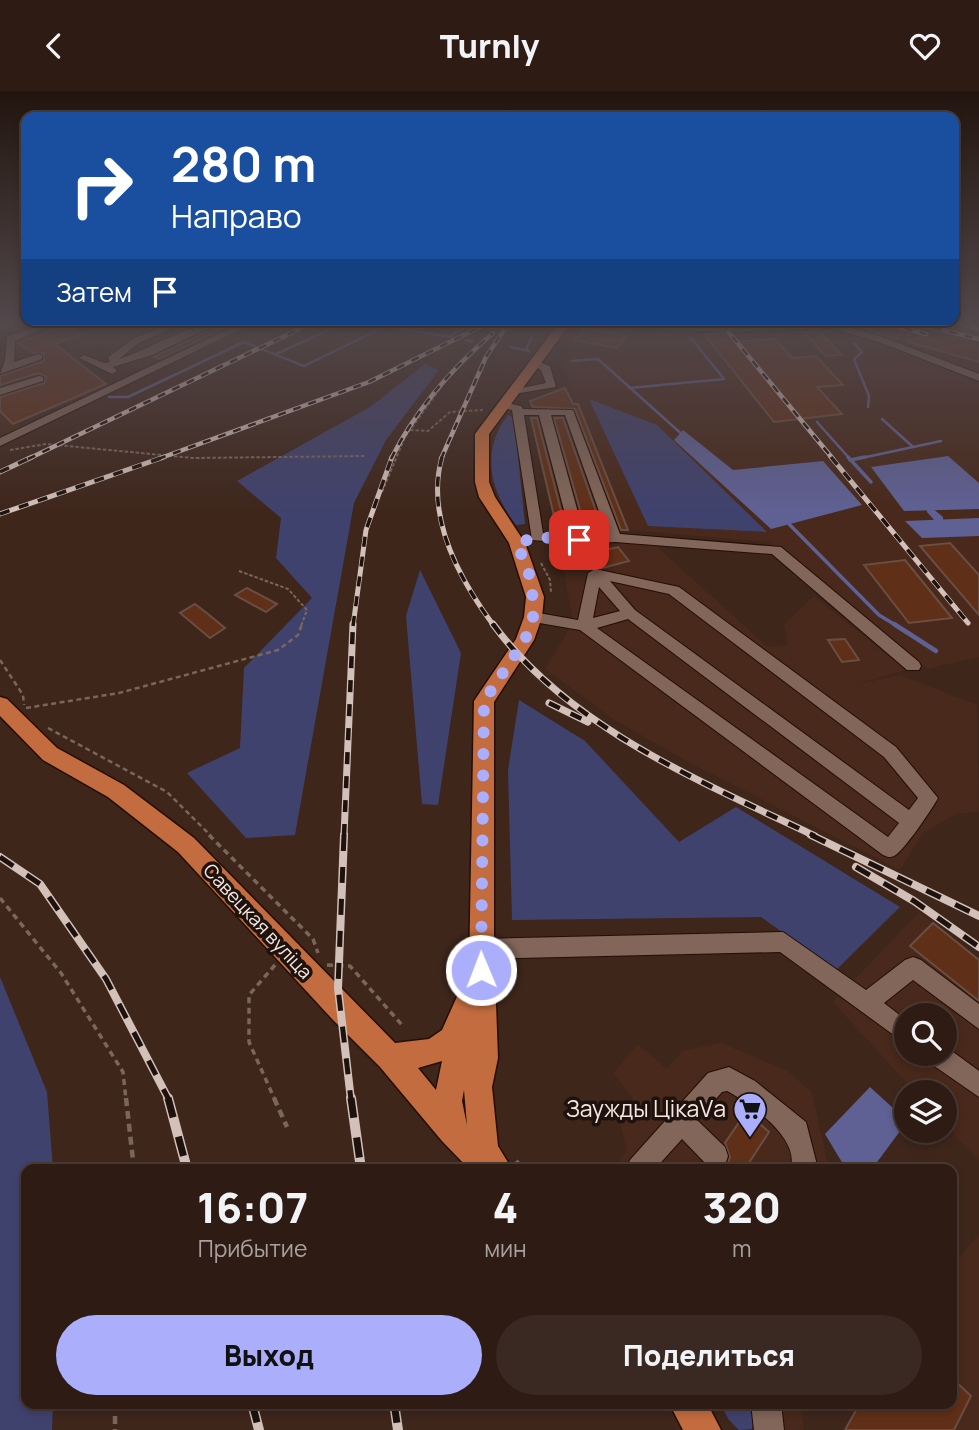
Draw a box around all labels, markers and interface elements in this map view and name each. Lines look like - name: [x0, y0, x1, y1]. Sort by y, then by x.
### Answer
- text: Turnly: [440, 24, 539, 68]
- icon: back: [35, 27, 73, 65]
- icon: heart: [906, 27, 944, 65]
- text: 280 m: [171, 130, 316, 197]
- icon: right: [56, 140, 147, 231]
- text: Направо: [171, 194, 302, 238]
- icon: arrive: [146, 273, 184, 311]
- text: Затем: [56, 274, 132, 310]
- pin: [549, 510, 609, 570]
- icon: arrive: [560, 521, 598, 559]
- street label: Савецкая вуліца: [198, 858, 318, 984]
- position arrow: [444, 933, 518, 1007]
- map controls: [894, 1003, 957, 1143]
- button: search: [894, 1003, 957, 1066]
- button: layers: [894, 1080, 957, 1143]
- supermarket icon: Заужды ЦікаVа: [731, 1090, 769, 1139]
- place label: Заужды ЦікаVа: [566, 1092, 726, 1124]
- text: 16:07: [197, 1178, 308, 1236]
- text: 4: [493, 1178, 518, 1236]
- text: 320: [703, 1178, 781, 1236]
- text: Прибытие: [198, 1232, 307, 1264]
- text: мин: [484, 1232, 527, 1264]
- text: m: [732, 1232, 752, 1264]
- button: Выход: [56, 1315, 482, 1395]
- button: Поделиться: [496, 1315, 922, 1395]

